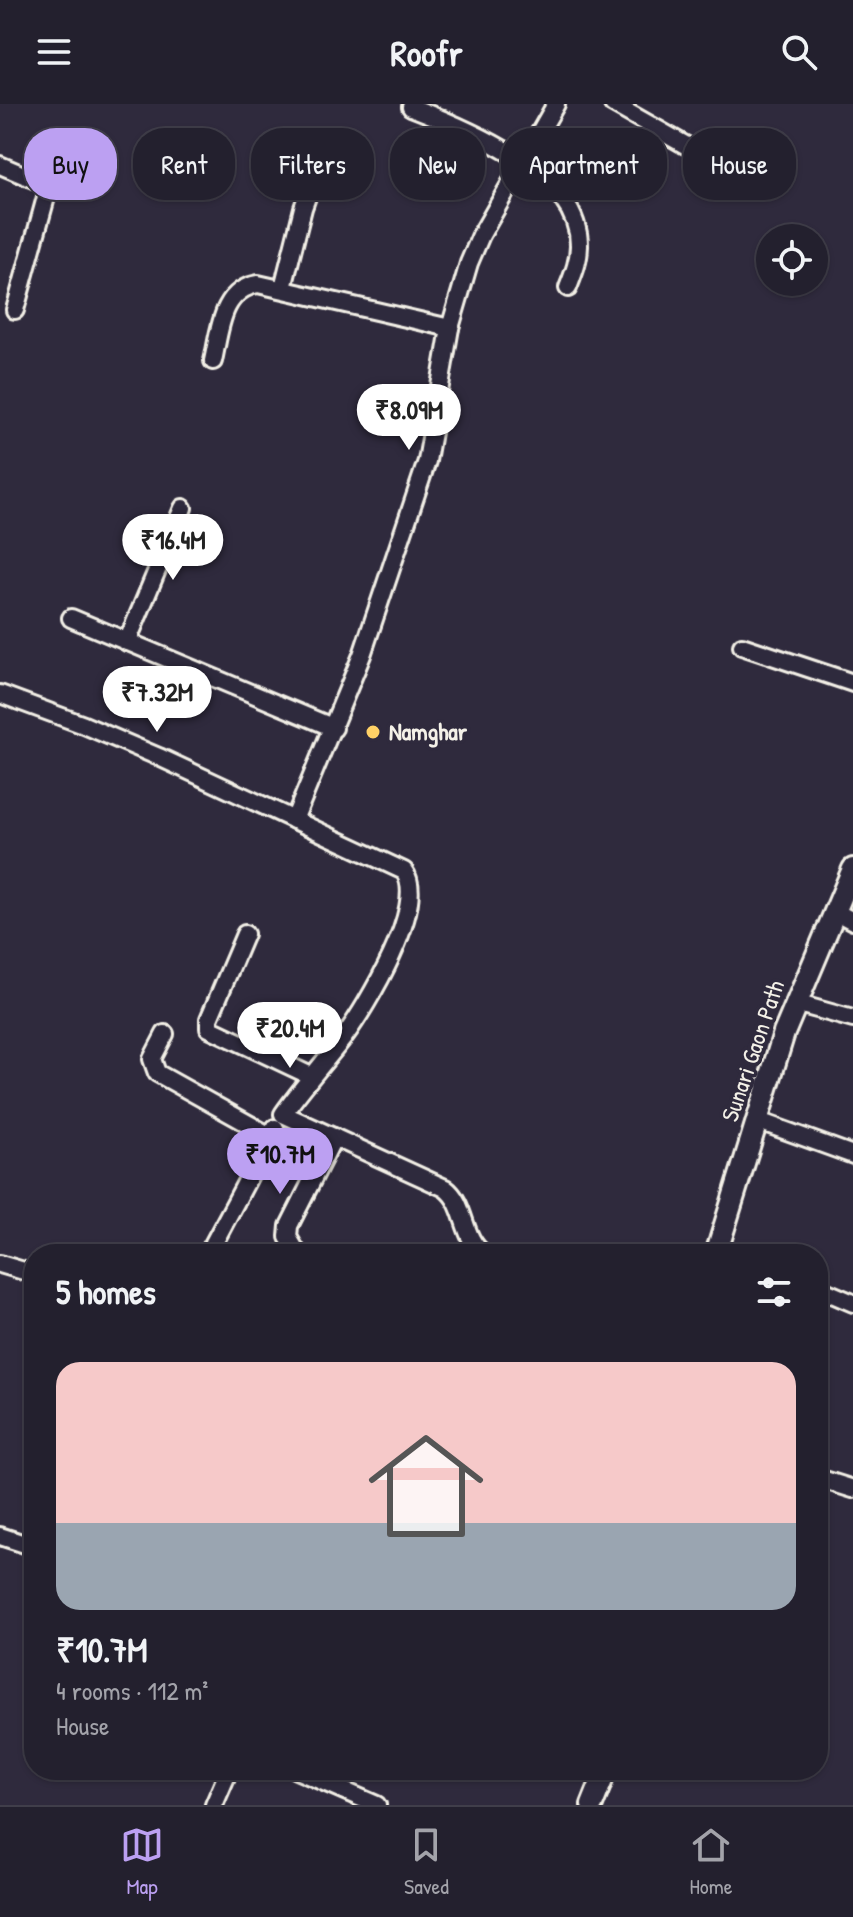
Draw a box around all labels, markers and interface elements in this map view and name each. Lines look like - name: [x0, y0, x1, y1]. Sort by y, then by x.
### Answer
- text: Roofr: [390, 28, 463, 77]
- icon: menu: [32, 30, 76, 74]
- icon: search: [777, 30, 821, 74]
- chip: Buy: [24, 128, 117, 200]
- chip: Rent: [133, 128, 235, 200]
- chip: Filters: [251, 128, 374, 200]
- chip: New: [390, 128, 485, 200]
- chip: Apartment: [501, 128, 667, 200]
- chip: House: [683, 128, 796, 200]
- map controls: [756, 224, 828, 296]
- button: locate: [756, 224, 828, 296]
- pin: ₹8.09M: [344, 384, 474, 452]
- text: ₹8.09M: [375, 392, 443, 427]
- pin: ₹16.4M: [108, 514, 238, 582]
- text: ₹16.4M: [140, 522, 206, 557]
- pin: ₹7.32M: [92, 666, 222, 734]
- text: ₹7.32M: [121, 674, 193, 709]
- place label: Namghar: [389, 715, 468, 748]
- marker: Namghar: [364, 723, 382, 741]
- street label: Sunari Gaon Path: [713, 976, 791, 1126]
- pin: ₹20.4M: [225, 1002, 355, 1070]
- text: ₹20.4M: [255, 1010, 325, 1045]
- pin: ₹10.7M: [215, 1128, 345, 1196]
- text: ₹10.7M: [245, 1136, 315, 1171]
- text: 5 homes: [56, 1269, 156, 1315]
- icon: filters: [752, 1270, 796, 1314]
- icon: home: [354, 1414, 498, 1558]
- text: ₹10.7M: [56, 1627, 147, 1673]
- text: 4 rooms · 112 m²: [56, 1673, 208, 1708]
- text: House: [56, 1708, 109, 1743]
- tab: Map: [120, 1823, 164, 1901]
- tab: Saved: [404, 1823, 449, 1901]
- tab: Home: [689, 1823, 733, 1901]

